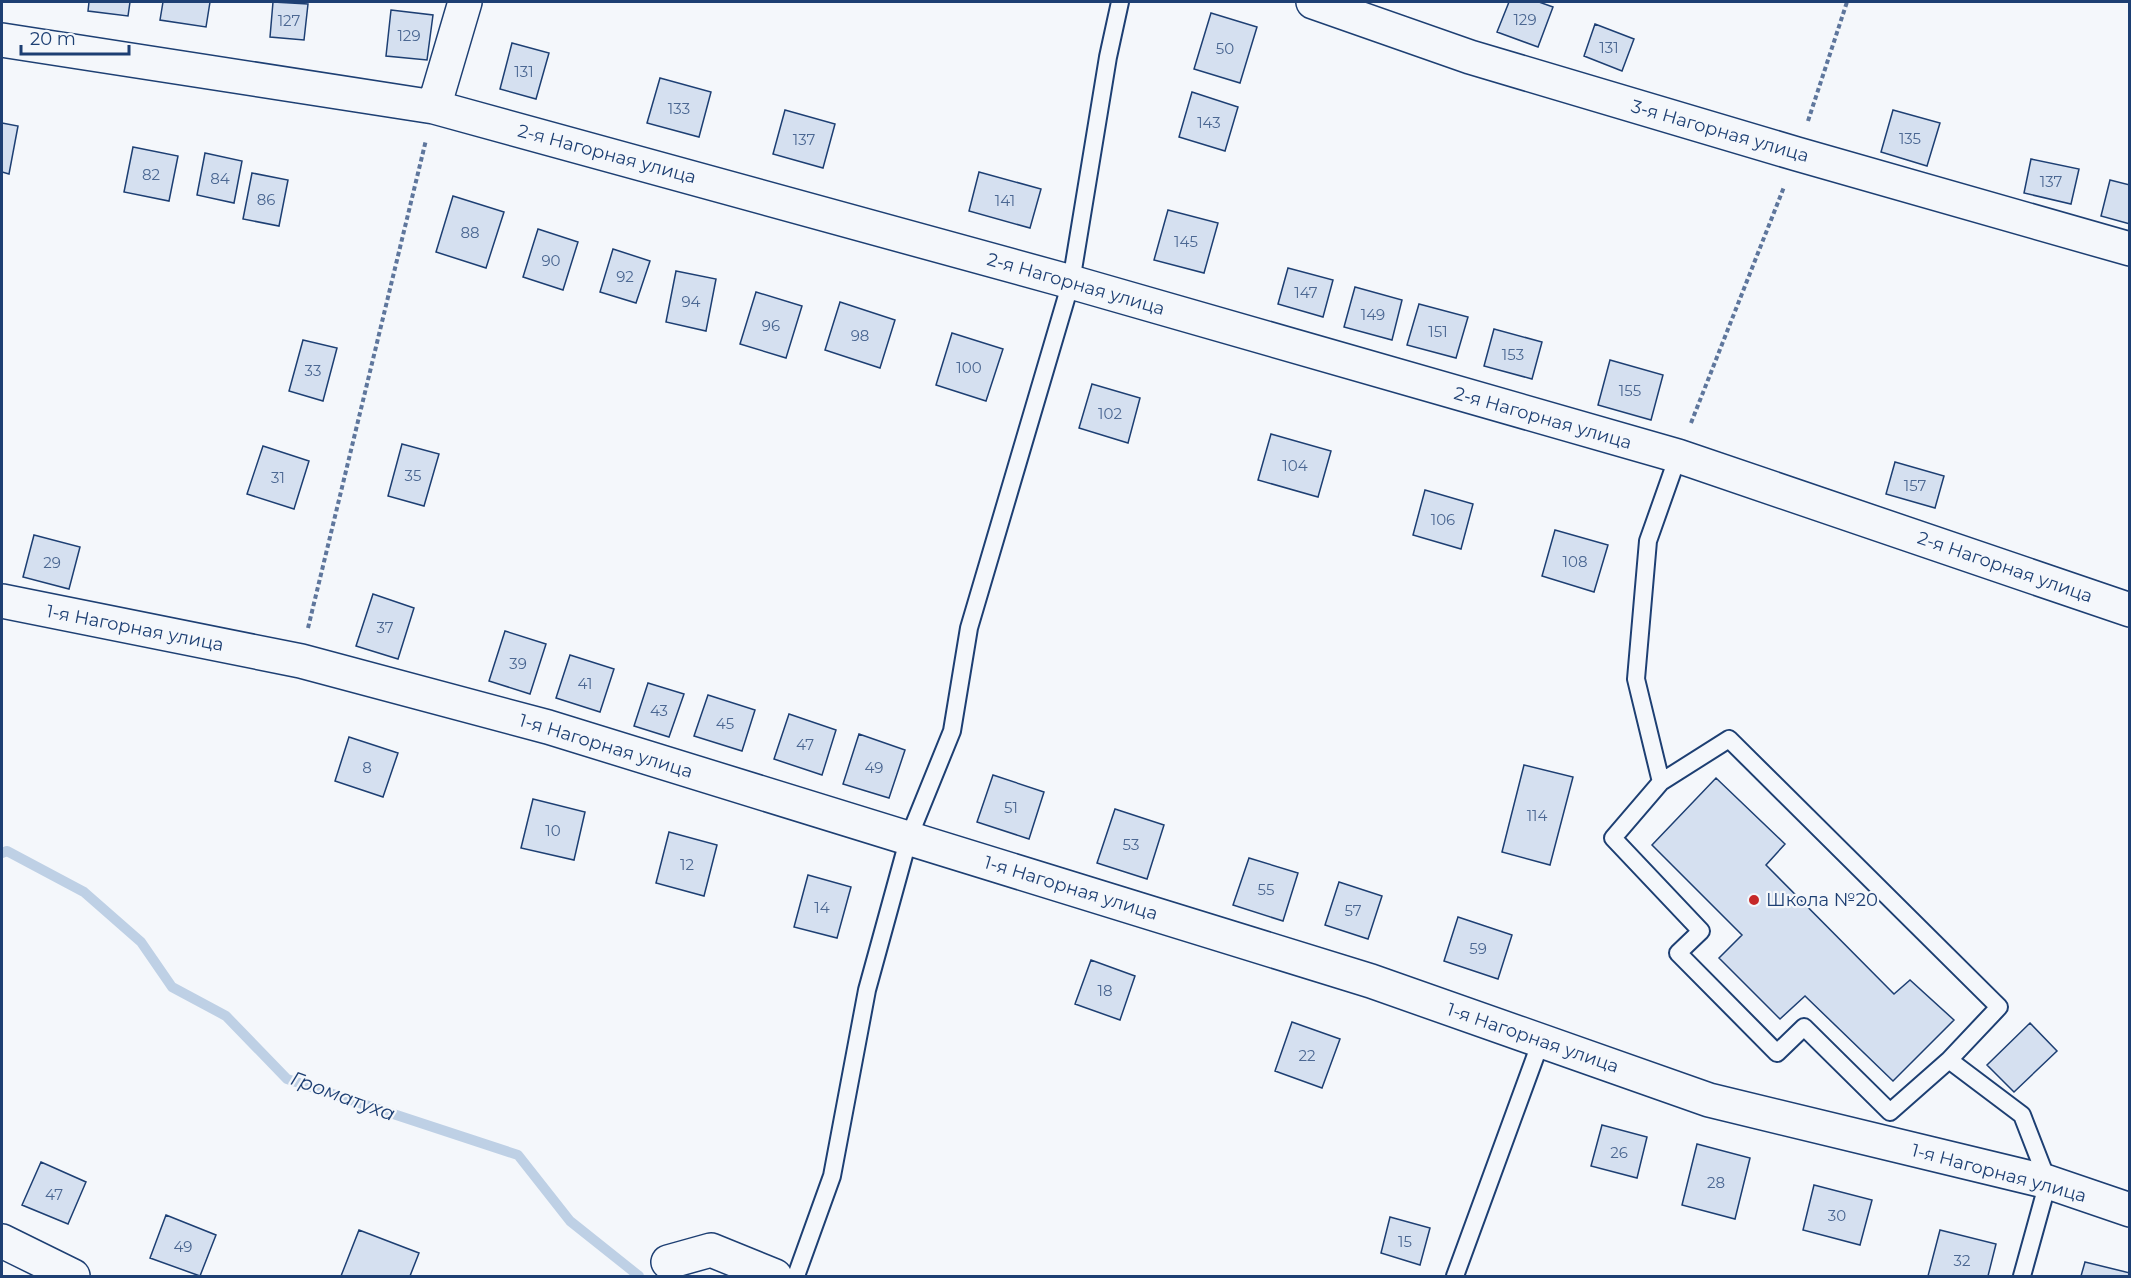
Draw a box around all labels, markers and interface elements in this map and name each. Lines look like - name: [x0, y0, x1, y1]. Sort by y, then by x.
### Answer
- house number: 129: [1513, 10, 1537, 29]
- house number: 127: [278, 11, 301, 30]
- scale bar: [21, 18, 129, 56]
- house number: 129: [397, 26, 421, 45]
- text: 20 m: [30, 28, 76, 50]
- house number: 131: [1599, 38, 1619, 57]
- house number: 50: [1216, 39, 1234, 58]
- house number: 131: [514, 62, 534, 81]
- street label: 3-я Нагорная улица: [1629, 95, 1811, 167]
- house number: 133: [668, 99, 690, 118]
- house number: 143: [1197, 113, 1221, 132]
- street label: 2-я Нагорная улица: [515, 120, 699, 188]
- house number: 135: [1899, 129, 1921, 148]
- house number: 137: [793, 130, 815, 149]
- house number: 82: [142, 165, 160, 184]
- house number: 84: [210, 169, 230, 188]
- house number: 137: [2040, 172, 2062, 191]
- house number: 86: [257, 190, 275, 209]
- house number: 141: [995, 191, 1015, 210]
- house number: 88: [460, 223, 480, 242]
- house number: 145: [1174, 232, 1198, 251]
- street label: 2-я Нагорная улица: [985, 248, 1167, 320]
- house number: 90: [541, 251, 561, 270]
- house number: 92: [616, 267, 634, 286]
- house number: 147: [1294, 283, 1318, 302]
- house number: 94: [681, 292, 701, 311]
- house number: 149: [1361, 305, 1385, 324]
- house number: 96: [762, 316, 780, 335]
- house number: 151: [1428, 322, 1448, 341]
- house number: 98: [851, 326, 869, 345]
- house number: 153: [1502, 345, 1524, 364]
- house number: 100: [956, 358, 982, 377]
- house number: 33: [305, 361, 321, 380]
- house number: 155: [1619, 381, 1641, 400]
- street label: 2-я Нагорная улица: [1452, 382, 1634, 454]
- house number: 102: [1098, 404, 1122, 423]
- house number: 104: [1282, 456, 1308, 475]
- house number: 35: [405, 466, 421, 485]
- house number: 31: [271, 468, 285, 487]
- house number: 157: [1904, 476, 1926, 495]
- house number: 106: [1431, 510, 1455, 529]
- street label: 2-я Нагорная улица: [1915, 527, 2095, 607]
- house number: 108: [1563, 552, 1587, 571]
- house number: 29: [43, 553, 61, 572]
- street label: 1-я Нагорная улица: [44, 600, 226, 656]
- house number: 37: [376, 618, 394, 637]
- house number: 39: [509, 654, 527, 673]
- house number: 41: [578, 674, 592, 693]
- house number: 43: [650, 701, 668, 720]
- street label: 1-я Нагорная улица: [517, 709, 695, 783]
- house number: 45: [716, 714, 734, 733]
- house number: 47: [796, 735, 814, 754]
- house number: 8: [362, 758, 372, 777]
- house number: 49: [865, 758, 883, 777]
- house number: 51: [1004, 798, 1018, 817]
- house number: 114: [1527, 806, 1547, 825]
- house number: 10: [545, 821, 561, 840]
- house number: 53: [1123, 835, 1139, 854]
- street label: 1-я Нагорная улица: [982, 851, 1160, 925]
- house number: 12: [680, 855, 694, 874]
- house number: 55: [1258, 880, 1274, 899]
- place label: Школа №20: [1766, 889, 1878, 911]
- marker: Школа №20: [1747, 893, 1761, 907]
- house number: 14: [814, 898, 830, 917]
- house number: 57: [1344, 901, 1362, 920]
- house number: 59: [1469, 939, 1487, 958]
- house number: 18: [1098, 981, 1113, 1000]
- street label: 1-я Нагорная улица: [1444, 998, 1622, 1078]
- house number: 22: [1298, 1046, 1316, 1065]
- water label: Громатуха: [287, 1066, 399, 1126]
- street label: 1-я Нагорная улица: [1909, 1139, 2089, 1207]
- house number: 26: [1610, 1143, 1628, 1162]
- house number: 28: [1707, 1173, 1725, 1192]
- house number: 47: [45, 1185, 63, 1204]
- house number: 30: [1828, 1206, 1846, 1225]
- house number: 15: [1398, 1232, 1412, 1251]
- house number: 49: [174, 1237, 192, 1256]
- house number: 32: [1954, 1251, 1970, 1270]

